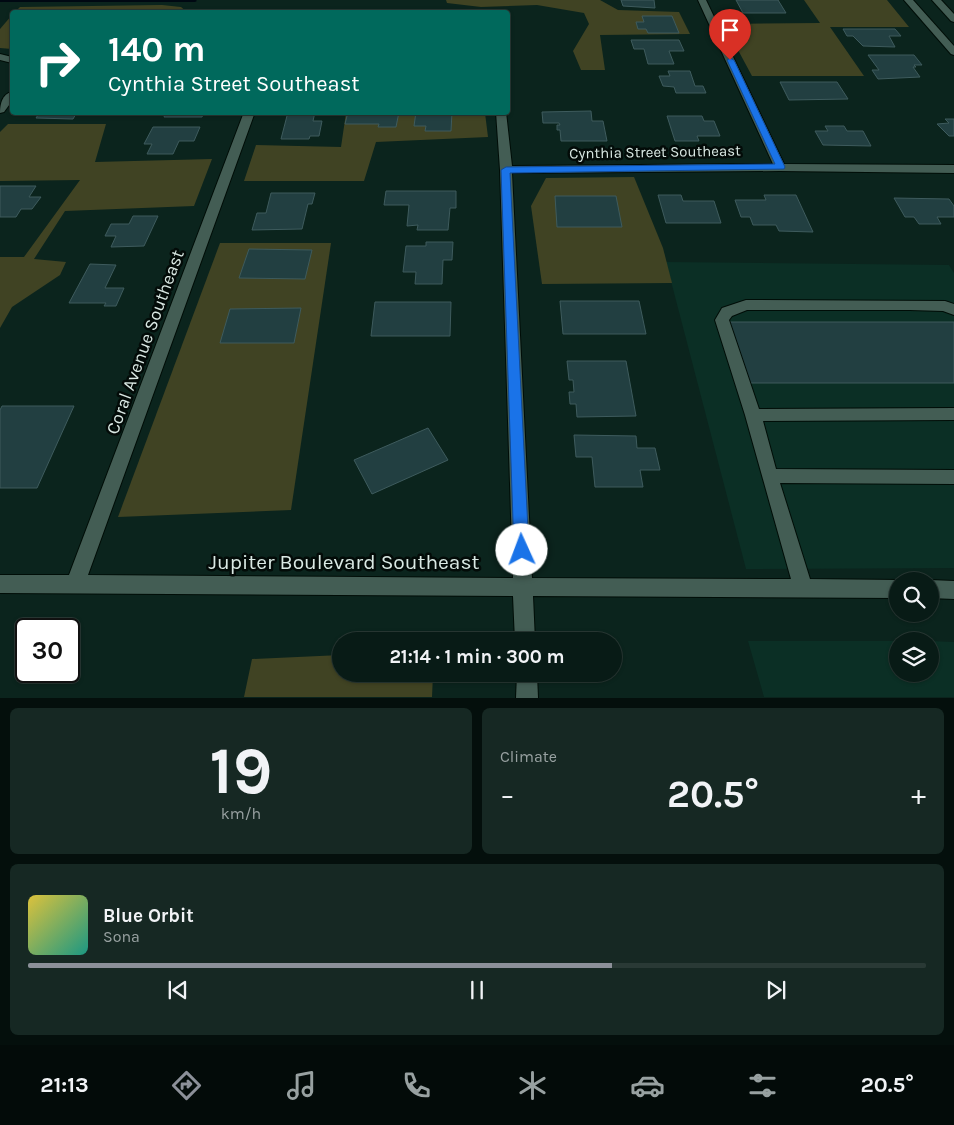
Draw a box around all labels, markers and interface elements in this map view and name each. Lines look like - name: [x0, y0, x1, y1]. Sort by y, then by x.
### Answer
- pin: [709, 9, 751, 60]
- icon: arrive: [716, 16, 744, 44]
- text: 140 m: [108, 29, 206, 70]
- icon: right: [25, 30, 90, 95]
- text: Cynthia Street Southeast: [108, 71, 360, 97]
- street label: Cynthia Street Southeast: [569, 141, 741, 162]
- street label: Coral Avenue Southeast: [101, 247, 189, 437]
- position arrow: [495, 523, 547, 575]
- street label: Jupiter Boulevard Southeast: [209, 550, 479, 574]
- map controls: [889, 572, 939, 682]
- button: search: [889, 572, 939, 622]
- speed limit sign: 30: [15, 618, 80, 683]
- button: layers: [889, 632, 939, 682]
- text: 21:14 · 1 min · 300 m: [389, 646, 565, 668]
- text: 19: [210, 733, 272, 809]
- text: Climate: [500, 747, 557, 766]
- text: 20.5°: [667, 772, 759, 817]
- text: −: [500, 778, 515, 811]
- text: +: [911, 778, 926, 811]
- text: km/h: [221, 804, 261, 823]
- text: Blue Orbit: [103, 905, 194, 927]
- text: Sona: [103, 927, 140, 946]
- icon: previous: [164, 976, 192, 1004]
- icon: pause: [463, 976, 491, 1004]
- icon: next: [762, 976, 790, 1004]
- icon: directions: [169, 1068, 204, 1103]
- icon: music: [284, 1068, 319, 1103]
- icon: phone: [399, 1068, 434, 1103]
- icon: climate: [515, 1068, 550, 1103]
- icon: car: [630, 1068, 665, 1103]
- icon: filters: [745, 1068, 780, 1103]
- text: 21:13: [40, 1072, 89, 1098]
- text: 20.5°: [860, 1072, 914, 1098]

